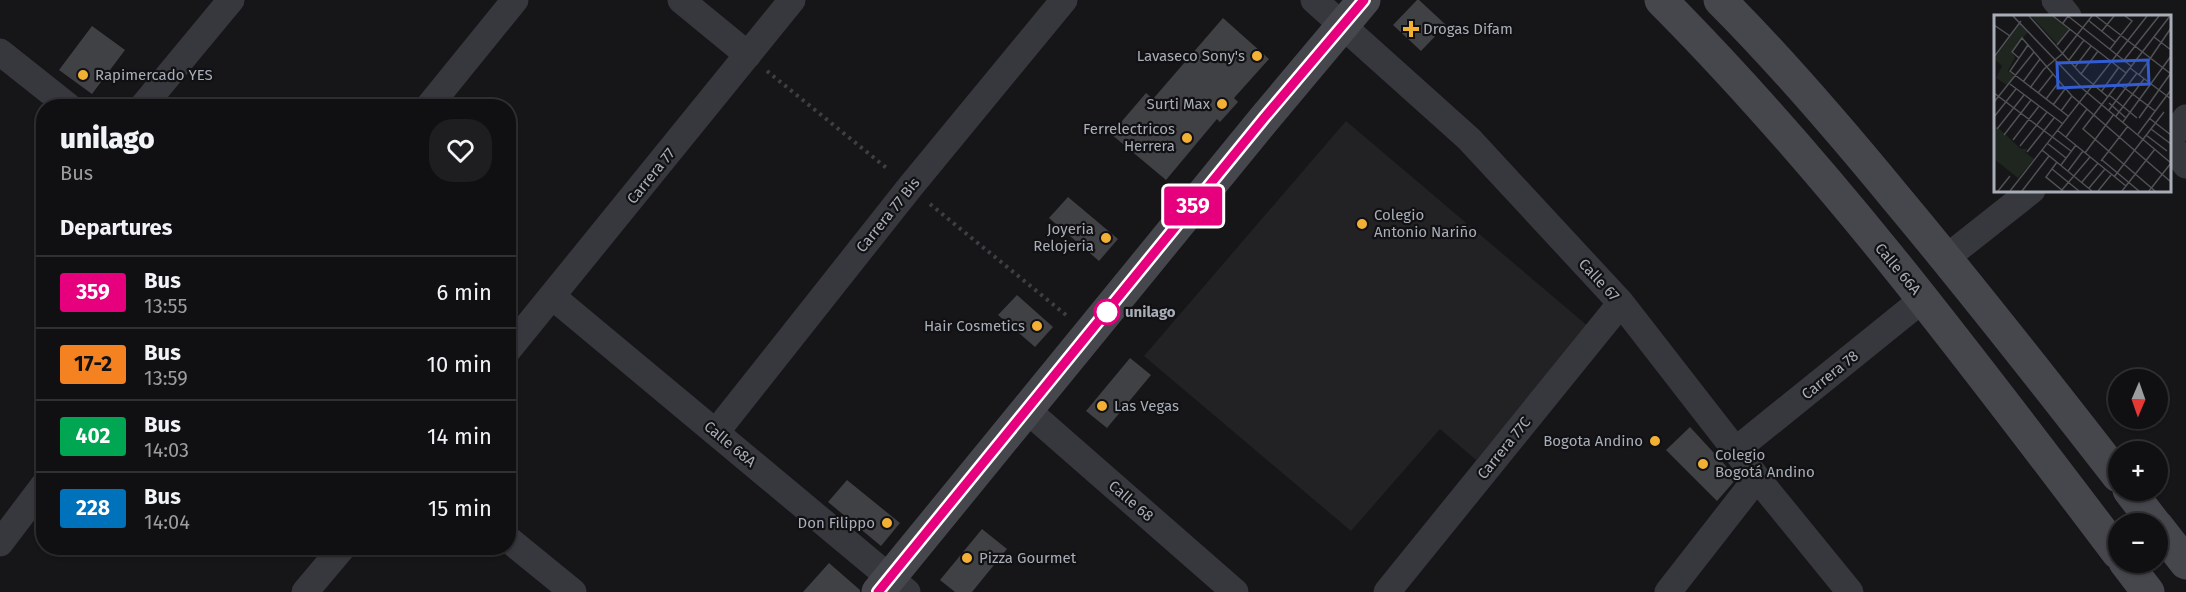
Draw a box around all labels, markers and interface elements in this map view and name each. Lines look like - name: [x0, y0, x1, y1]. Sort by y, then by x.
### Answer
- inset map: [1994, 15, 2171, 192]
- place label: Drogas Difam: [1423, 20, 1513, 38]
- marker: Drogas Difam: [1404, 22, 1418, 36]
- place label: Lavaseco Sony's: [1137, 47, 1245, 65]
- marker: Lavaseco Sony's: [1250, 49, 1264, 63]
- place label: Rapimercado YES: [95, 66, 213, 84]
- marker: Rapimercado YES: [76, 68, 90, 82]
- place label: Surti Max: [1147, 95, 1211, 113]
- marker: Surti Max: [1215, 97, 1229, 111]
- button: heart: [429, 119, 492, 182]
- place label: Ferrelectricos Herrera: [1083, 120, 1175, 155]
- text: unilago: [60, 122, 155, 155]
- marker: Ferrelectricos Herrera: [1180, 131, 1194, 145]
- street label: Carrera 77: [623, 144, 679, 207]
- text: Bus: [60, 161, 93, 185]
- street label: Carrera 77 Bis: [852, 174, 924, 256]
- line badge: 359: [1158, 186, 1228, 226]
- text: 359: [1176, 193, 1210, 219]
- place label: Colegio Antonio Nariño: [1374, 206, 1477, 241]
- text: Departures: [60, 214, 172, 241]
- marker: Colegio Antonio Nariño: [1355, 217, 1369, 231]
- place label: Joyeria Relojeria: [1033, 220, 1094, 255]
- marker: Joyeria Relojeria: [1099, 231, 1113, 245]
- street label: Calle 66A: [1871, 240, 1925, 299]
- street label: Calle 67: [1575, 255, 1623, 305]
- text: Bus: [144, 267, 181, 294]
- text: 359: [76, 279, 110, 305]
- text: 6 min: [436, 279, 492, 306]
- text: 13:55: [144, 294, 187, 318]
- marker: unilago: [1094, 299, 1120, 325]
- place label: unilago: [1125, 303, 1176, 321]
- place label: Hair Cosmetics: [924, 317, 1025, 335]
- marker: Hair Cosmetics: [1030, 319, 1044, 333]
- text: Bus: [144, 339, 181, 366]
- street label: Carrera 78: [1798, 347, 1862, 403]
- text: 17-2: [74, 351, 112, 377]
- text: 10 min: [426, 351, 492, 378]
- text: 13:59: [144, 366, 188, 390]
- north arrow: [2108, 369, 2168, 429]
- map controls: [2108, 369, 2168, 573]
- place label: Las Vegas: [1114, 397, 1179, 415]
- marker: Las Vegas: [1095, 399, 1109, 413]
- text: Bus: [144, 411, 181, 438]
- street label: Carrera 77C: [1474, 413, 1535, 483]
- street label: Calle 68A: [700, 417, 760, 471]
- text: 402: [76, 423, 110, 449]
- text: 14 min: [427, 423, 492, 450]
- place label: Bogota Andino: [1543, 432, 1643, 450]
- marker: Bogota Andino: [1648, 434, 1662, 448]
- text: 14:03: [144, 438, 189, 462]
- button: +: [2108, 441, 2168, 501]
- place label: Colegio Bogotá Andino: [1715, 446, 1815, 481]
- marker: Colegio Bogotá Andino: [1696, 457, 1710, 471]
- street label: Calle 68: [1105, 477, 1157, 525]
- text: Bus: [144, 483, 181, 510]
- text: 228: [76, 495, 110, 521]
- text: 15 min: [428, 495, 492, 522]
- text: 14:04: [144, 510, 190, 534]
- button: −: [2108, 513, 2168, 573]
- place label: Don Filippo: [798, 514, 875, 532]
- marker: Don Filippo: [880, 516, 894, 530]
- place label: Pizza Gourmet: [979, 549, 1077, 567]
- marker: Pizza Gourmet: [960, 551, 974, 565]

